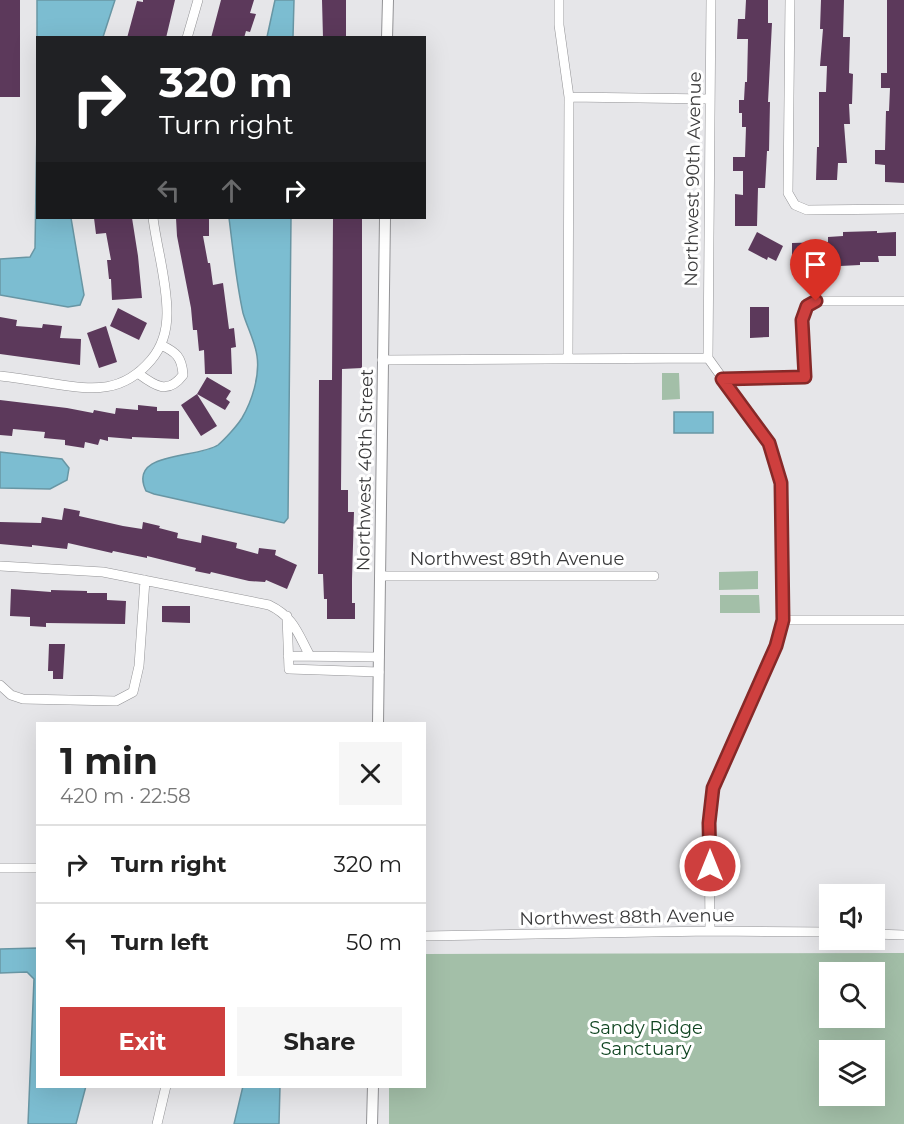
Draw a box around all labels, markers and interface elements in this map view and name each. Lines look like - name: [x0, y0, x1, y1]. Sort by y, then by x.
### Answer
- text: 320 m: [159, 56, 293, 108]
- icon: right: [60, 60, 138, 138]
- street label: Northwest 90th Avenue: [680, 71, 706, 287]
- text: Turn right: [159, 108, 294, 141]
- icon: left: [152, 174, 185, 207]
- icon: ahead: [215, 174, 248, 207]
- icon: right: [278, 174, 311, 207]
- pin: [790, 239, 841, 301]
- icon: arrive: [799, 248, 832, 281]
- street label: Northwest 40th Street: [352, 369, 378, 571]
- street label: Northwest 89th Avenue: [410, 548, 624, 570]
- text: 1 min: [60, 739, 158, 783]
- button: close: [339, 742, 402, 805]
- text: 420 m · 22:58: [60, 784, 191, 808]
- position arrow: [678, 834, 742, 898]
- icon: right: [60, 848, 93, 881]
- text: Turn right: [111, 851, 226, 878]
- text: 320 m: [334, 851, 402, 878]
- map controls: [819, 884, 885, 1106]
- button: sound: [819, 884, 885, 950]
- street label: Northwest 88th Avenue: [519, 904, 735, 930]
- icon: left: [60, 926, 93, 959]
- text: Turn left: [111, 929, 209, 956]
- text: 50 m: [346, 929, 402, 956]
- button: search: [819, 962, 885, 1028]
- button: Exit: [60, 1007, 225, 1076]
- button: Share: [237, 1007, 402, 1076]
- park label: Sandy Ridge Sanctuary: [589, 1017, 703, 1060]
- button: layers: [819, 1040, 885, 1106]

